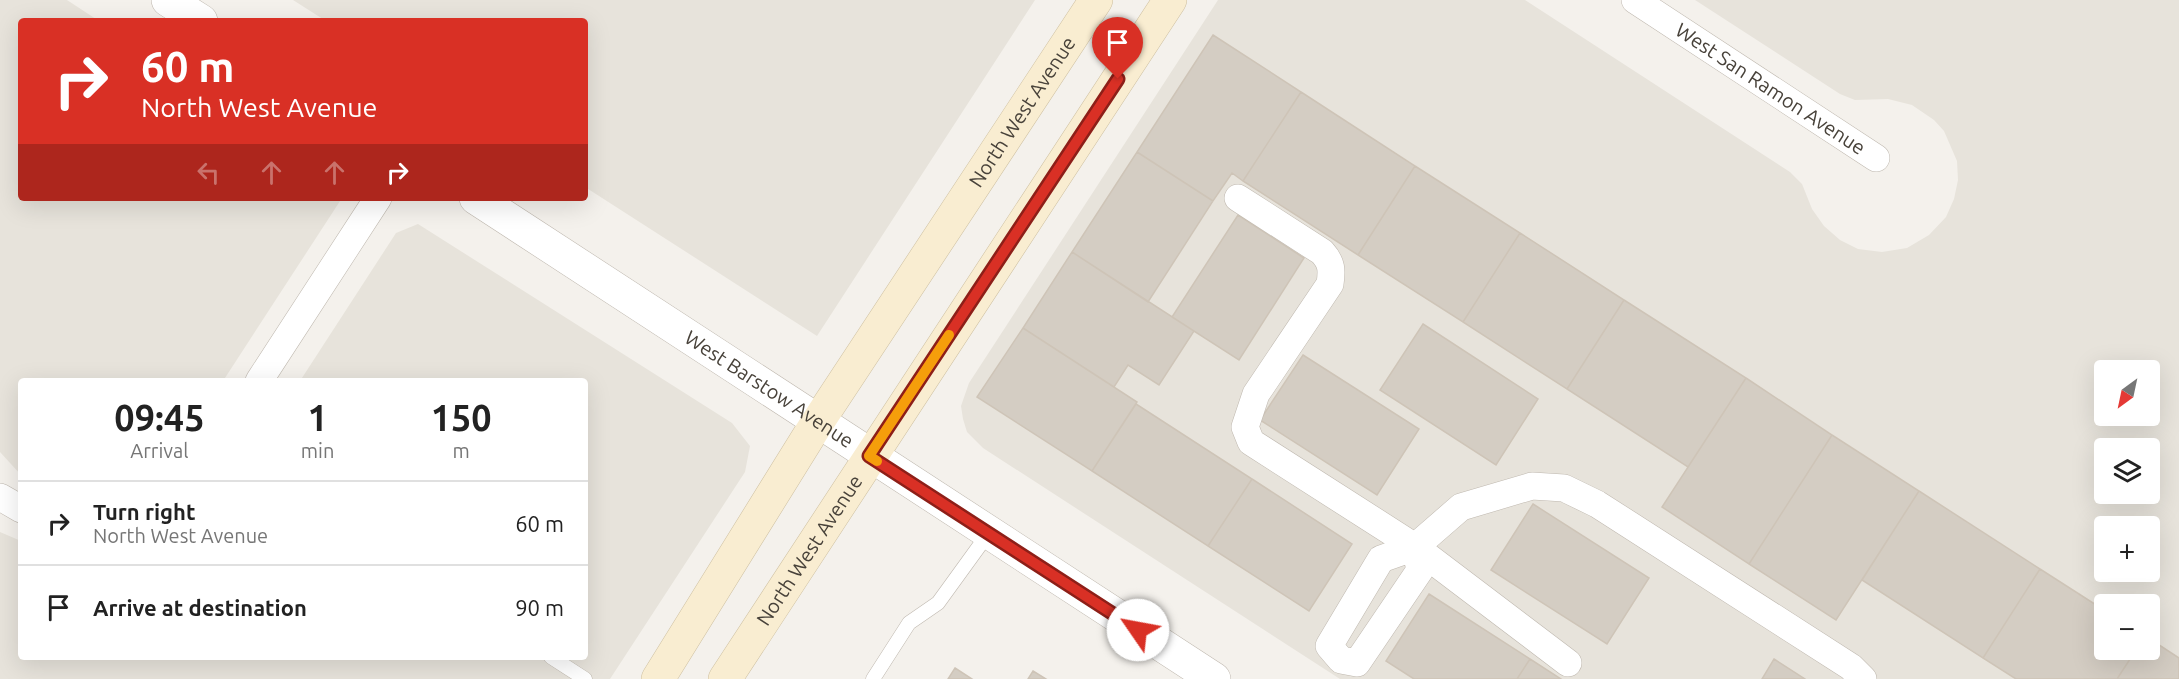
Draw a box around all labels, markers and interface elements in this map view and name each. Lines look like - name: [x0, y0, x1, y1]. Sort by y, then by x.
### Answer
- pin: [1092, 17, 1143, 79]
- street label: West San Ramon Avenue: [1671, 18, 1870, 159]
- icon: arrive: [1101, 26, 1134, 59]
- street label: North West Avenue: [964, 32, 1080, 191]
- icon: right: [42, 42, 120, 120]
- text: 60 m: [141, 43, 235, 90]
- text: North West Avenue: [141, 92, 377, 122]
- icon: left: [192, 156, 225, 189]
- icon: ahead: [255, 156, 288, 189]
- icon: ahead: [318, 156, 351, 189]
- icon: right: [381, 156, 414, 189]
- street label: West Barstow Avenue: [681, 325, 858, 452]
- north arrow: [2094, 360, 2160, 426]
- map controls: [2094, 360, 2160, 660]
- text: 09:45: [114, 397, 204, 438]
- text: 1: [307, 397, 328, 438]
- text: 150: [431, 397, 492, 438]
- button: layers: [2094, 438, 2160, 504]
- text: Arrival: [130, 439, 189, 462]
- text: min: [301, 439, 334, 462]
- text: m: [453, 439, 470, 462]
- street label: North West Avenue: [751, 470, 867, 630]
- text: Turn right: [93, 499, 195, 524]
- icon: right: [42, 507, 75, 540]
- text: 60 m: [515, 511, 564, 536]
- button: +: [2094, 516, 2160, 582]
- text: North West Avenue: [93, 524, 268, 547]
- icon: arrive: [42, 591, 75, 624]
- button: −: [2094, 594, 2160, 660]
- text: Arrive at destination: [93, 595, 307, 620]
- text: 90 m: [515, 595, 564, 620]
- position arrow: [1106, 598, 1170, 662]

